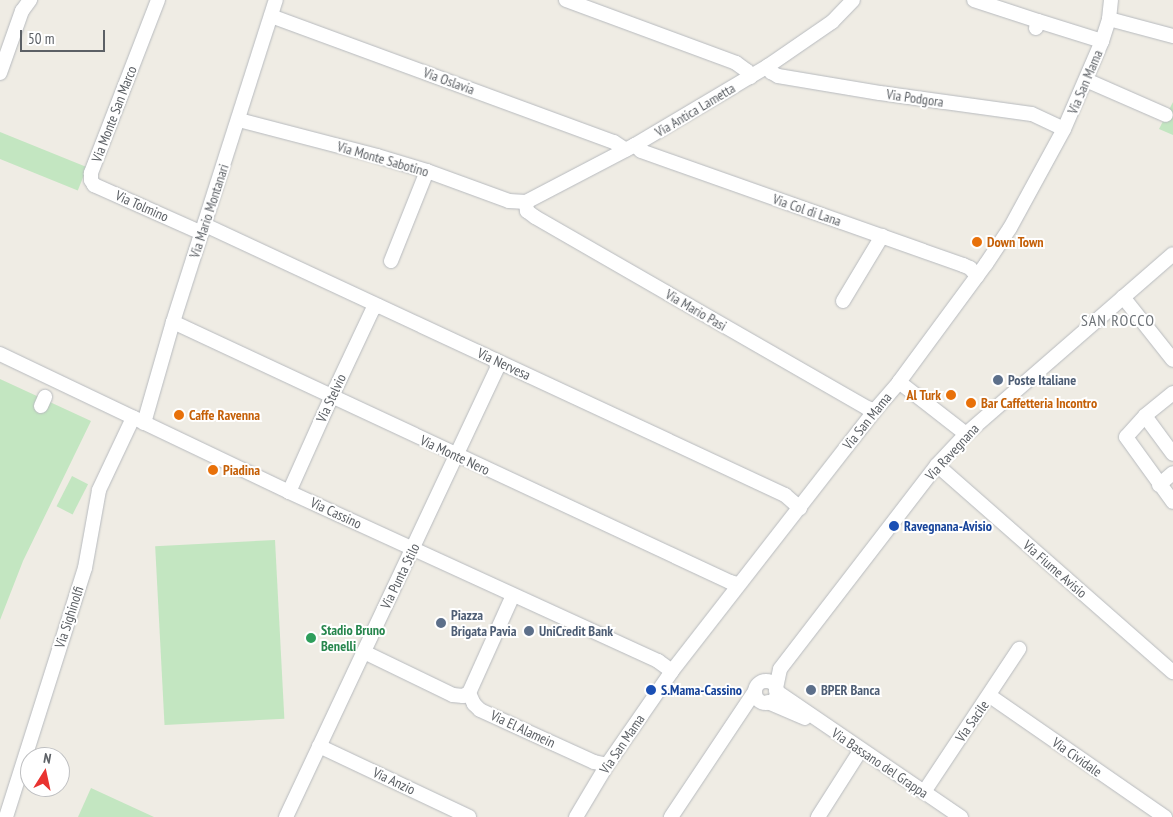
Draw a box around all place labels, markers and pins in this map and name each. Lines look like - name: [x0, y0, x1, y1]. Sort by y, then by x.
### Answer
- place label: Down Town: [987, 234, 1044, 250]
- marker: Down Town: [971, 236, 983, 248]
- place label: Poste Italiane: [1008, 372, 1076, 388]
- marker: Poste Italiane: [992, 374, 1004, 386]
- place label: Al Turk: [906, 387, 941, 403]
- marker: Al Turk: [945, 389, 957, 401]
- place label: Bar Caffetteria Incontro: [981, 395, 1097, 411]
- marker: Bar Caffetteria Incontro: [965, 397, 977, 409]
- place label: Caffe Ravenna: [189, 407, 260, 423]
- marker: Caffe Ravenna: [173, 409, 185, 421]
- place label: Piadina: [223, 462, 260, 478]
- marker: Piadina: [207, 464, 219, 476]
- place label: Ravegnana-Avisio: [904, 518, 992, 534]
- marker: Ravegnana-Avisio: [888, 520, 900, 532]
- place label: Piazza Brigata Pavia: [451, 607, 516, 640]
- marker: Piazza Brigata Pavia: [435, 617, 447, 629]
- place label: Stadio Bruno Benelli: [321, 622, 385, 654]
- place label: UniCredit Bank: [539, 623, 613, 639]
- marker: UniCredit Bank: [523, 625, 535, 637]
- marker: Stadio Bruno Benelli: [305, 632, 317, 644]
- place label: S.Mama-Cassino: [661, 682, 742, 698]
- place label: BPER Banca: [821, 682, 880, 698]
- marker: S.Mama-Cassino: [645, 684, 657, 696]
- marker: BPER Banca: [805, 684, 817, 696]

